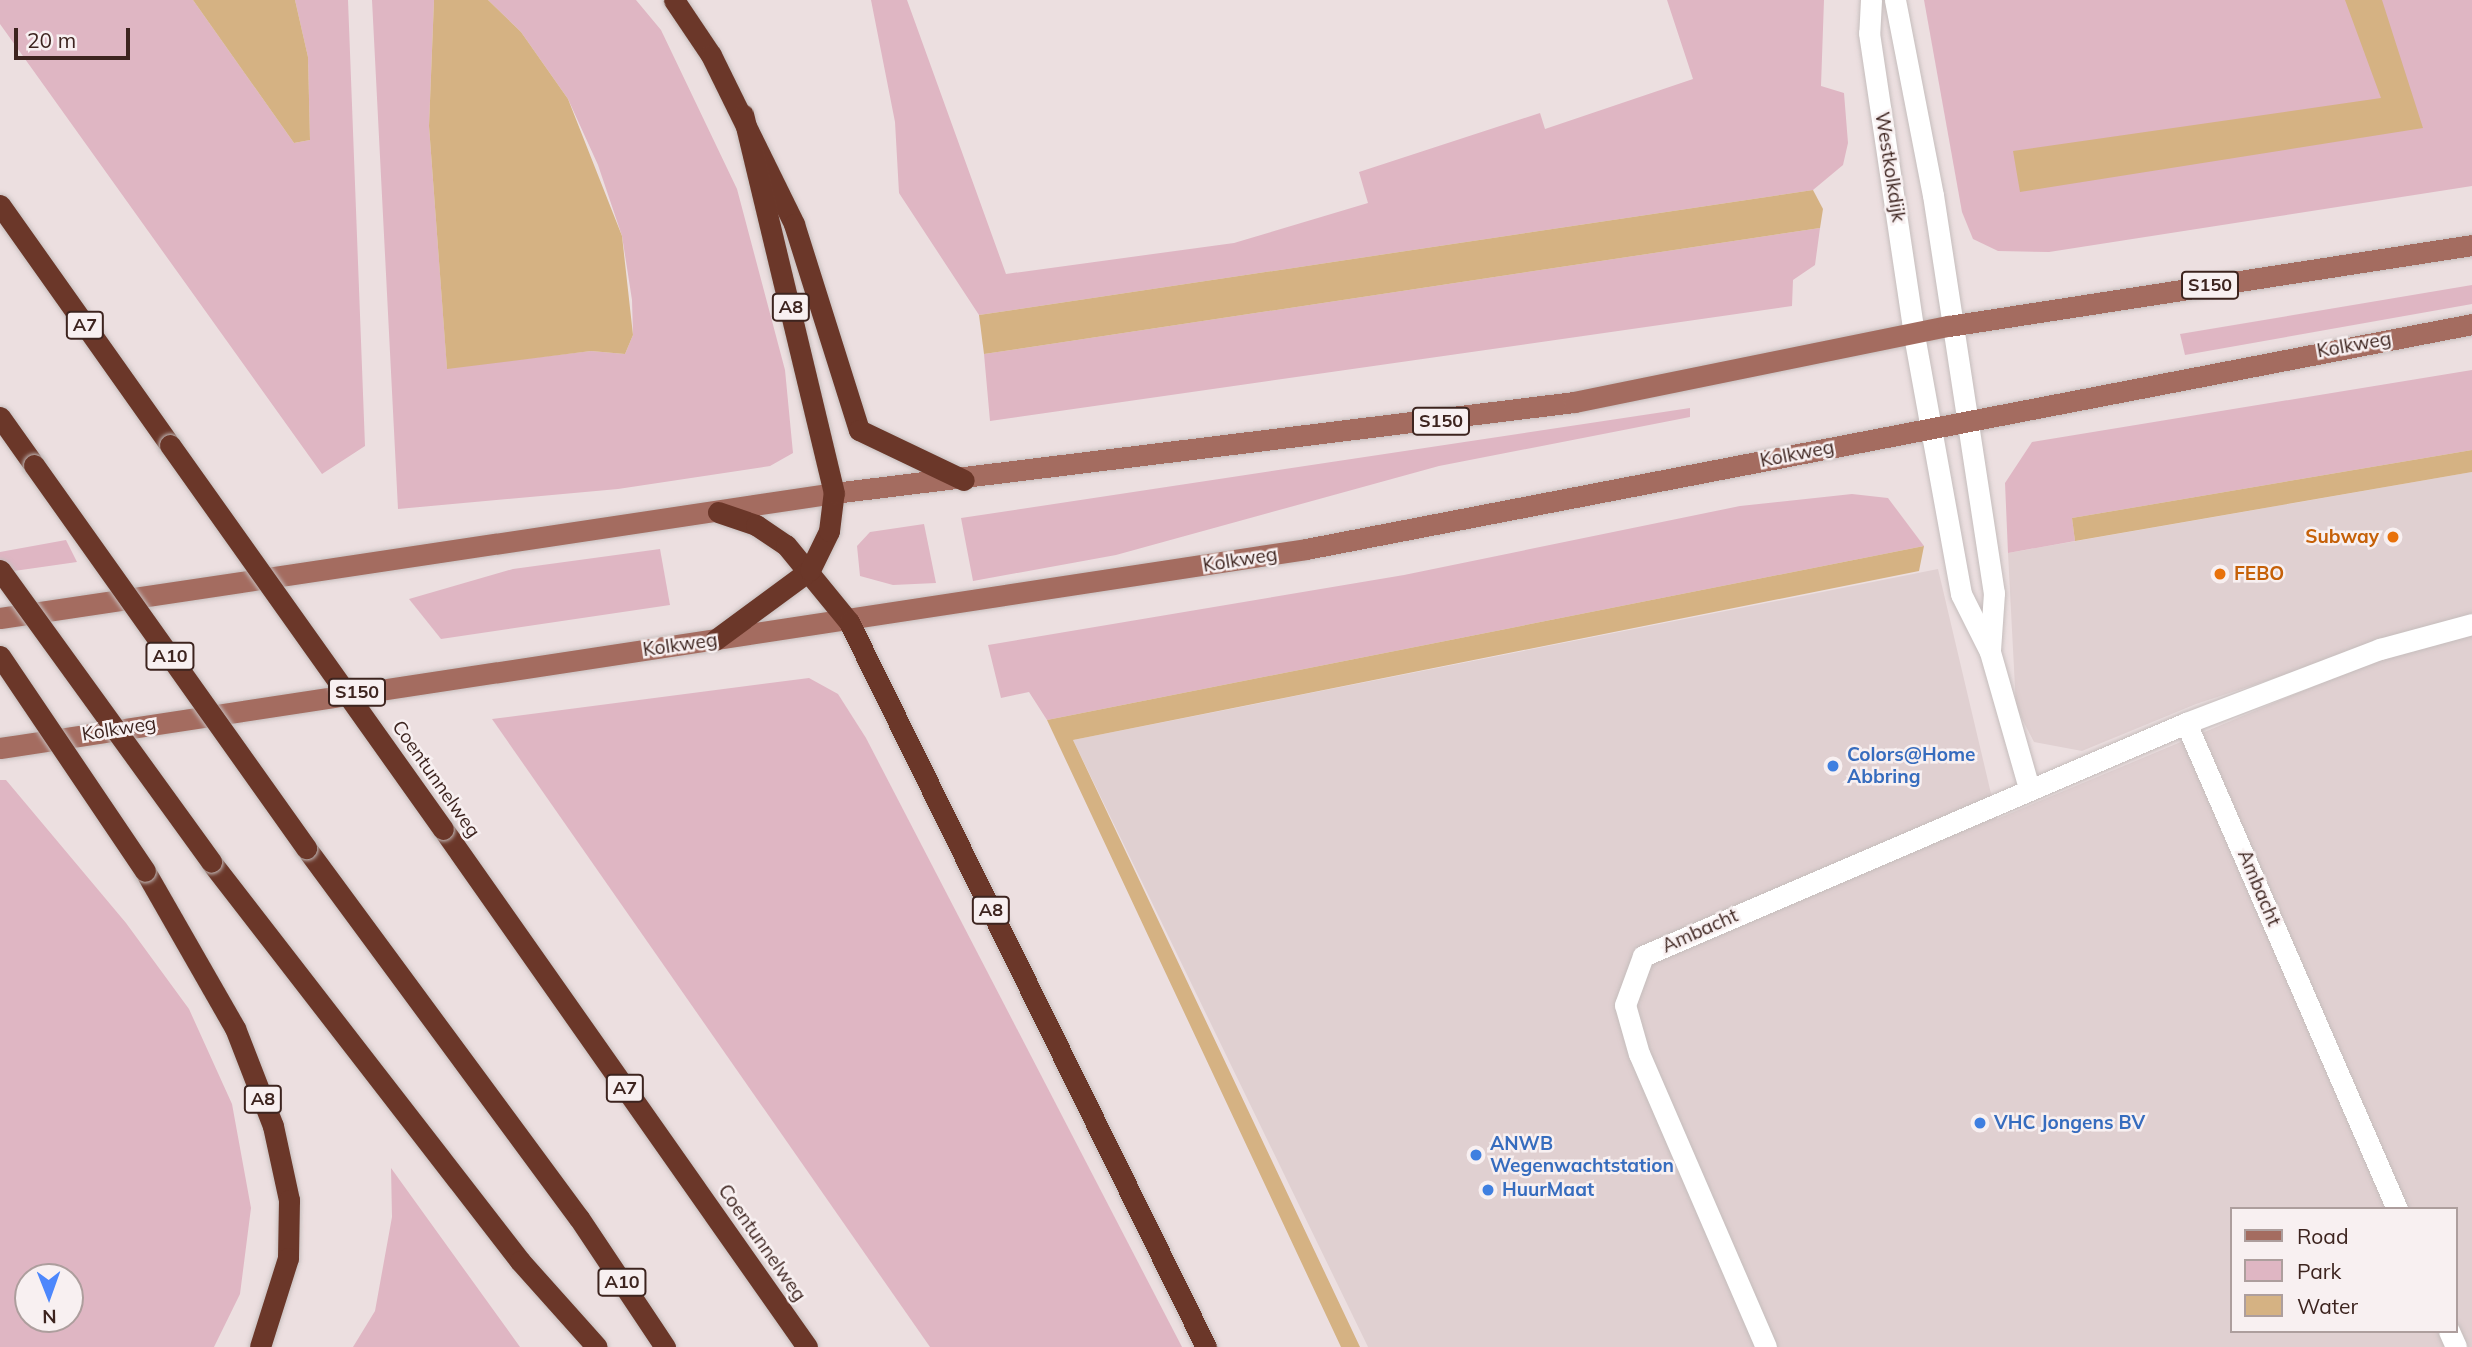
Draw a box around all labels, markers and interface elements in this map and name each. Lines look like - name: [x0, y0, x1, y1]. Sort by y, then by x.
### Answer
- scale bar: [18, 14, 133, 58]
- text: 20 m: [27, 27, 76, 53]
- street label: Westkolkdijk: [1870, 110, 1910, 224]
- road number: S150: [2180, 270, 2240, 300]
- road number: A8: [772, 292, 810, 321]
- road number: A7: [66, 310, 104, 340]
- street label: Kolkweg: [2315, 327, 2393, 363]
- road number: S150: [1411, 407, 1471, 436]
- street label: Kolkweg: [1758, 436, 1836, 472]
- place label: Subway: [2305, 526, 2379, 548]
- marker: Subway: [2385, 529, 2401, 545]
- street label: Kolkweg: [1201, 543, 1279, 577]
- place label: FEBO: [2234, 563, 2284, 585]
- marker: FEBO: [2212, 566, 2228, 582]
- street label: Kolkweg: [641, 629, 719, 661]
- road number: A10: [144, 642, 196, 670]
- road number: S150: [327, 678, 387, 706]
- street label: Kolkweg: [80, 712, 158, 746]
- street label: Coentunnelweg: [387, 716, 485, 842]
- place label: Colors@Home Abbring: [1847, 744, 1975, 788]
- marker: Colors@Home Abbring: [1825, 758, 1841, 774]
- street label: Ambacht: [2233, 846, 2285, 930]
- road number: A8: [972, 896, 1010, 925]
- street label: Ambacht: [1659, 904, 1741, 958]
- road number: A7: [606, 1073, 644, 1102]
- road number: A8: [244, 1084, 282, 1114]
- place label: VHC Jongens BV: [1994, 1112, 2145, 1134]
- marker: VHC Jongens BV: [1972, 1115, 1988, 1131]
- place label: ANWB Wegenwachtstation: [1490, 1133, 1674, 1177]
- marker: ANWB Wegenwachtstation: [1468, 1147, 1484, 1163]
- place label: HuurMaat: [1502, 1179, 1594, 1201]
- street label: Coentunnelweg: [713, 1180, 811, 1306]
- marker: HuurMaat: [1480, 1182, 1496, 1198]
- legend: [2230, 1207, 2458, 1333]
- text: Road: [2297, 1223, 2348, 1249]
- text: Park: [2297, 1258, 2341, 1284]
- north arrow: [14, 1263, 84, 1333]
- road number: A10: [596, 1268, 648, 1296]
- text: Water: [2297, 1293, 2358, 1319]
- text: N: [42, 1305, 57, 1329]

